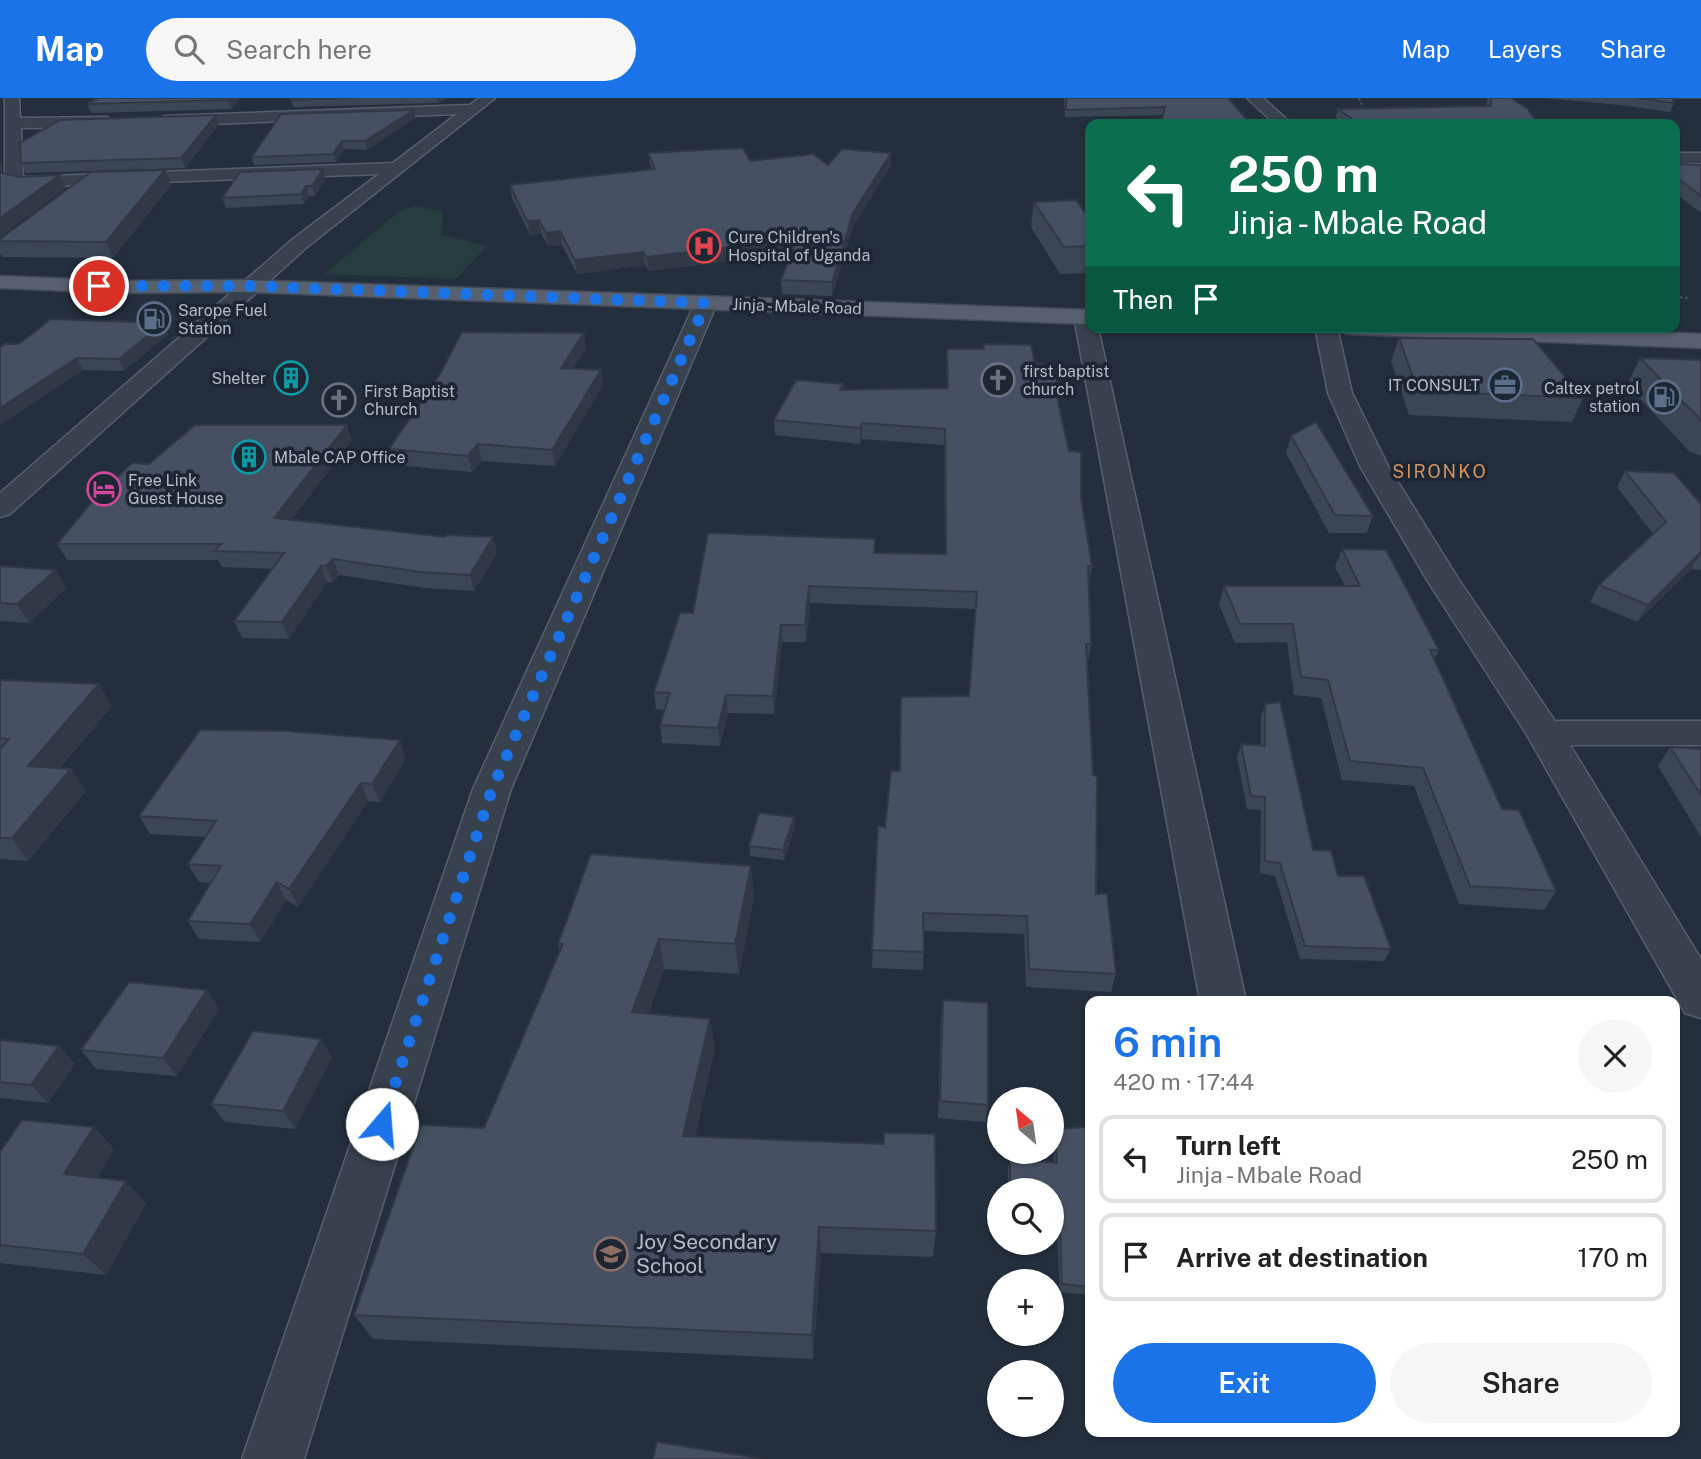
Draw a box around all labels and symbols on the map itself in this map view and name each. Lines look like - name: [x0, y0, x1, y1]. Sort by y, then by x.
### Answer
- hospital icon: Cure Children's Hospital of Uganda: [685, 227, 723, 265]
- place label: Cure Children's Hospital of Uganda: [728, 228, 870, 265]
- pin: [69, 256, 129, 316]
- street label: Jinja - Mbale Road: [732, 295, 862, 318]
- fuel station icon: Sarope Fuel Station: [135, 300, 173, 338]
- place label: Sarope Fuel Station: [178, 301, 268, 338]
- building icon: Shelter: [272, 359, 310, 397]
- church icon: first baptist church: [979, 361, 1017, 399]
- place label: first baptist church: [1023, 362, 1109, 399]
- office icon: IT CONSULT: [1486, 366, 1524, 404]
- place label: Shelter: [211, 369, 266, 388]
- place label: IT CONSULT: [1388, 376, 1480, 395]
- fuel station icon: Caltex petrol station: [1645, 378, 1683, 416]
- place label: Caltex petrol station: [1544, 379, 1640, 416]
- church icon: First Baptist Church: [320, 381, 358, 419]
- place label: First Baptist Church: [364, 382, 455, 419]
- building icon: Mbale CAP Office: [230, 438, 268, 476]
- place label: Mbale CAP Office: [274, 448, 406, 467]
- district label: SIRONKO: [1392, 461, 1488, 482]
- hotel icon: Free Link Guest House: [85, 470, 123, 508]
- place label: Free Link Guest House: [128, 471, 224, 508]
- position arrow: [345, 1087, 419, 1161]
- north arrow: [987, 1087, 1064, 1164]
- place label: Joy Secondary School: [636, 1229, 777, 1278]
- school or university icon: Joy Secondary School: [592, 1235, 630, 1273]

